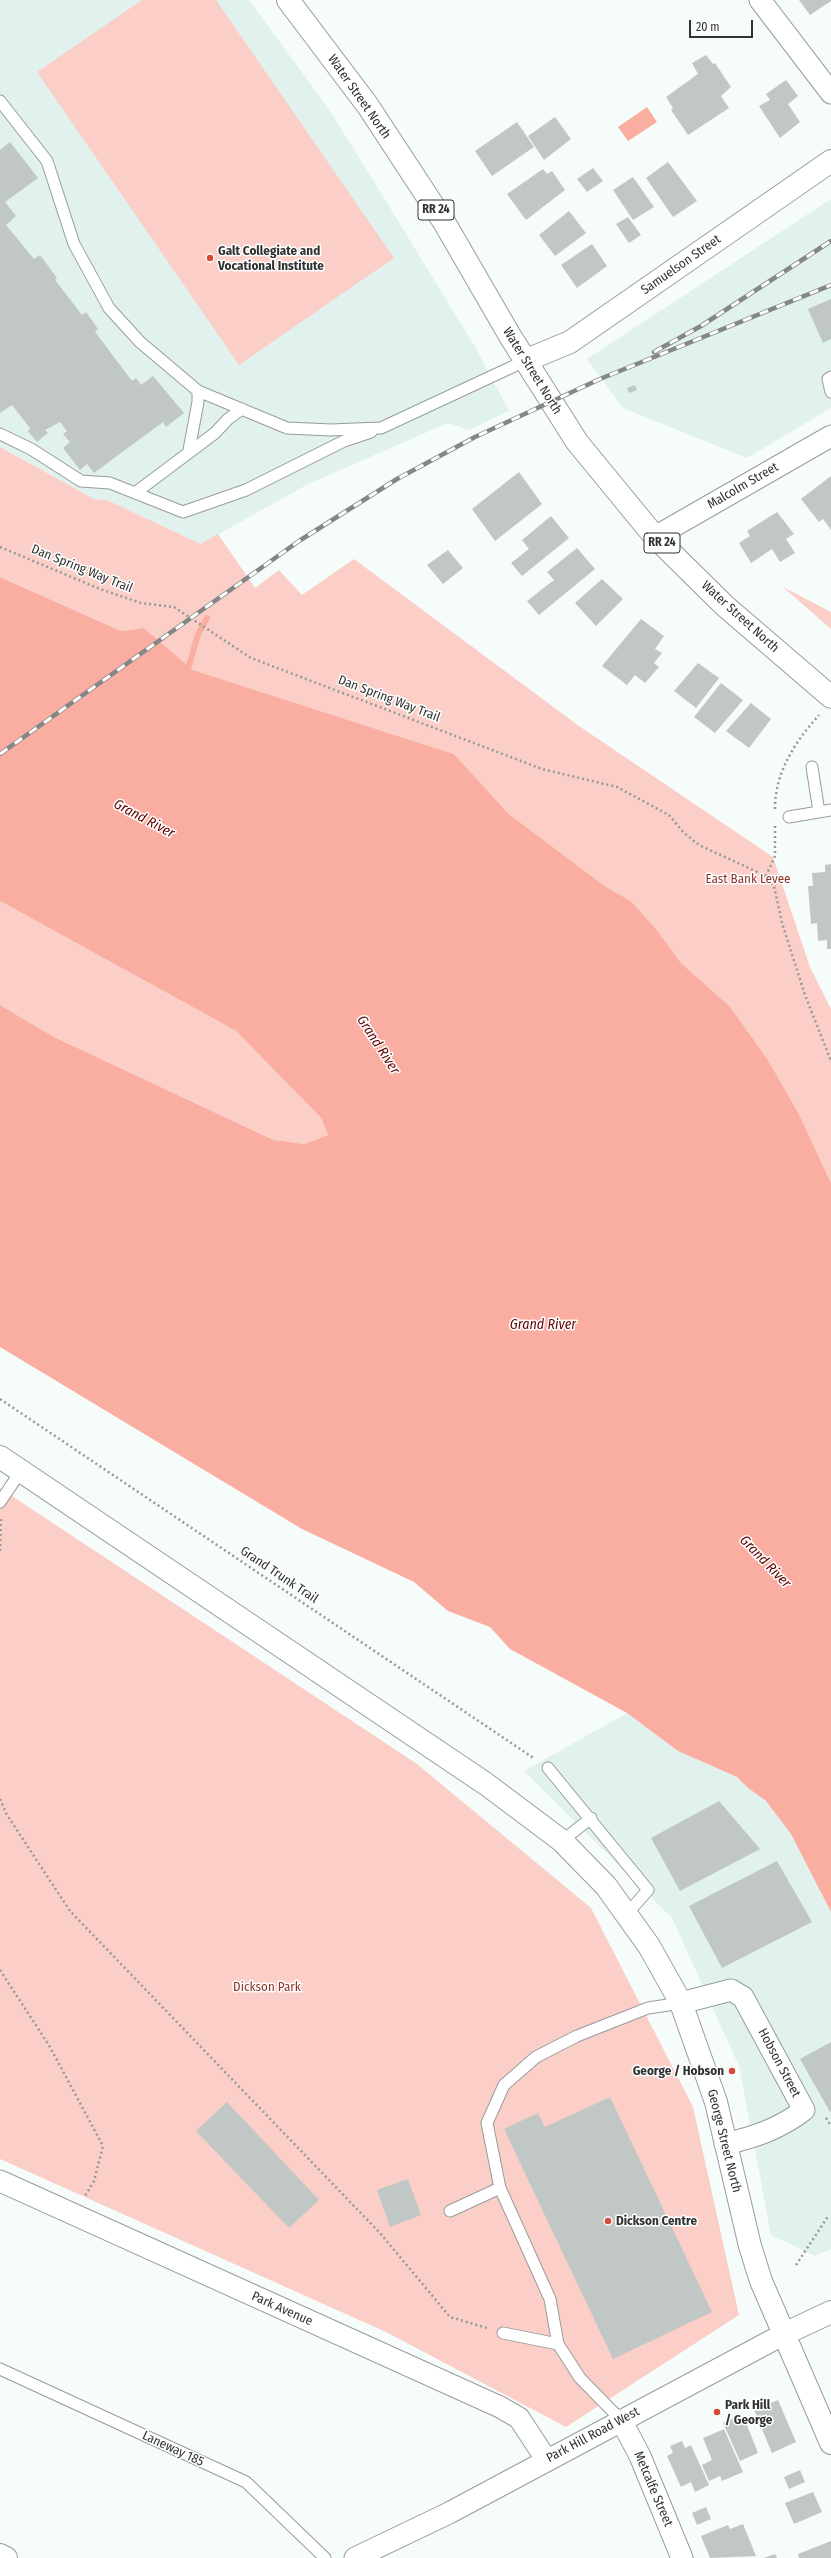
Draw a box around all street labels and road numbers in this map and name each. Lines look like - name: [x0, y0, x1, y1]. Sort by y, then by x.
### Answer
- street label: Water Street North: [324, 52, 394, 142]
- road number: RR 24: [418, 200, 454, 220]
- street label: Samuelson Street: [638, 232, 724, 298]
- street label: Water Street North: [499, 325, 565, 417]
- street label: Malcolm Street: [705, 459, 781, 513]
- road number: RR 24: [644, 533, 680, 553]
- street label: Dan Spring Way Trail: [29, 542, 135, 596]
- street label: Water Street North: [698, 578, 782, 656]
- street label: Dan Spring Way Trail: [336, 672, 442, 726]
- street label: Grand Trunk Trail: [237, 1543, 321, 1607]
- street label: Hobson Street: [754, 2026, 804, 2100]
- street label: George Street North: [704, 2088, 744, 2194]
- street label: Park Avenue: [249, 2289, 315, 2329]
- street label: Park Hill Road West: [544, 2404, 642, 2466]
- street label: Laneway 185: [140, 2428, 206, 2470]
- street label: Metcalfe Street: [630, 2449, 676, 2529]

